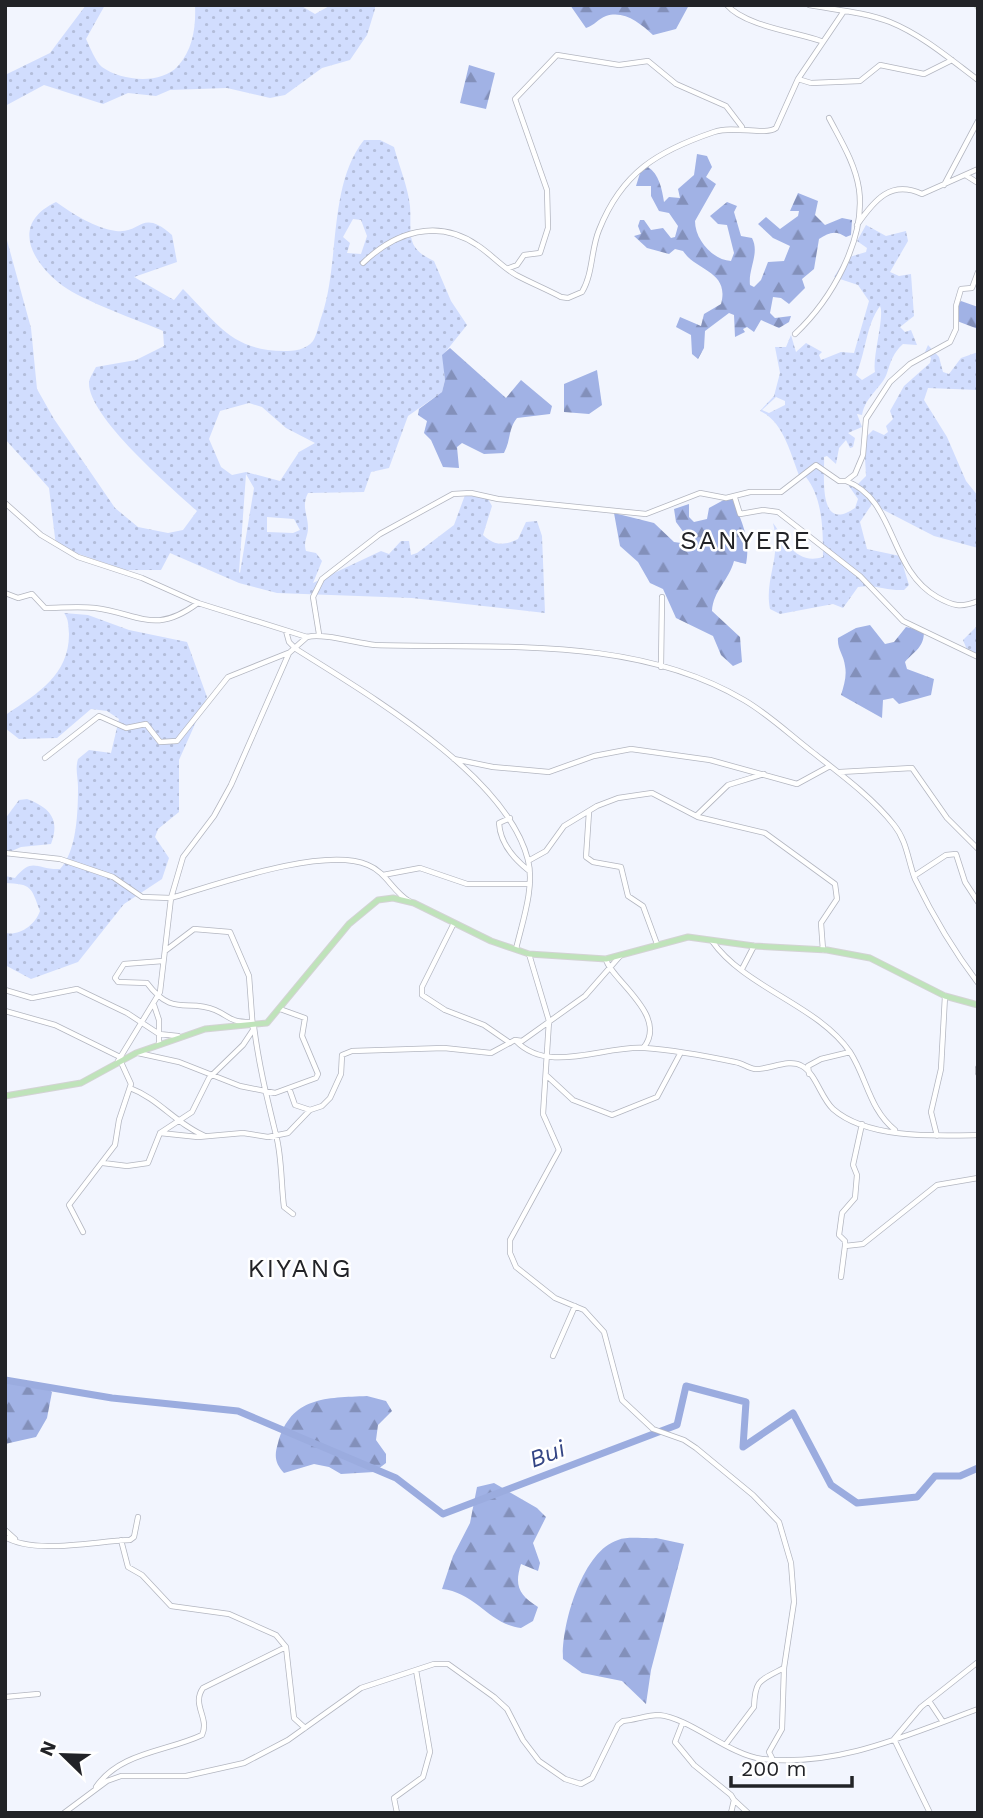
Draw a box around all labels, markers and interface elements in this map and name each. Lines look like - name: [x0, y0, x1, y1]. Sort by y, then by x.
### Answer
- district label: SANYERE: [680, 525, 812, 555]
- district label: KIYANG: [247, 1253, 353, 1283]
- water label: Bui: [525, 1434, 570, 1474]
- north arrow: [28, 1720, 98, 1790]
- text: N: [34, 1738, 61, 1760]
- scale bar: [731, 1744, 852, 1788]
- text: 200 m: [741, 1756, 807, 1781]

